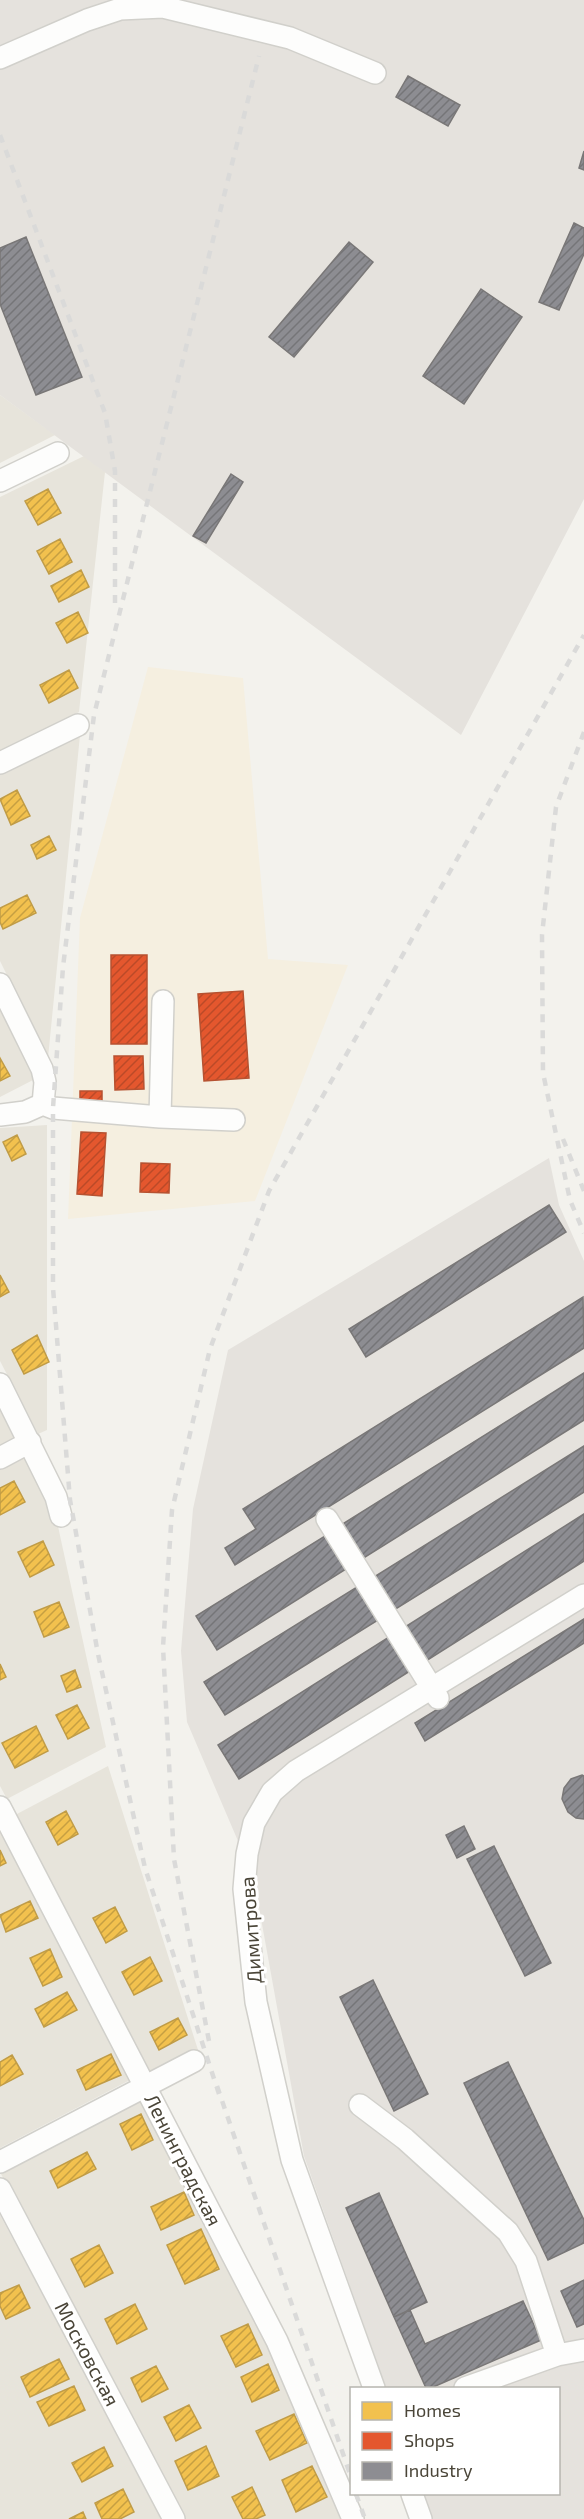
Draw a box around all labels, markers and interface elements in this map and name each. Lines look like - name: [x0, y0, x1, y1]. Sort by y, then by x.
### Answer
- street label: Димитрова: [234, 1876, 266, 1984]
- street label: Ленинградская: [140, 2090, 227, 2230]
- street label: Московская: [50, 2297, 125, 2410]
- legend: [350, 2387, 560, 2495]
- text: Homes: [404, 2399, 461, 2421]
- text: Shops: [404, 2429, 454, 2451]
- text: Industry: [404, 2459, 473, 2481]

